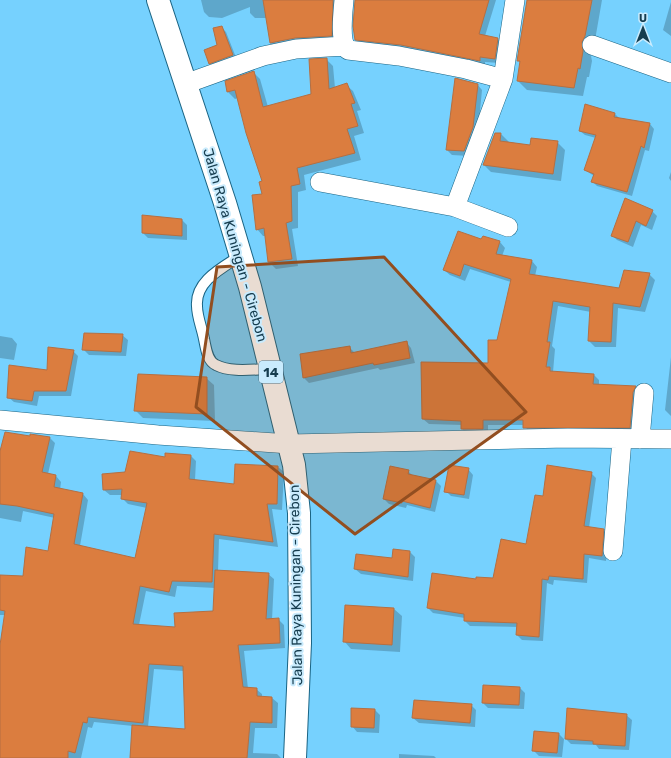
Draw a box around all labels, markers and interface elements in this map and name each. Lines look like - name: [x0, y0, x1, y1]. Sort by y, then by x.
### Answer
- north arrow: [623, 8, 663, 48]
- text: U: [639, 12, 647, 25]
- street label: Jalan Raya Kuningan - Cirebon: [199, 146, 271, 344]
- road number: 14: [259, 361, 283, 383]
- street label: Jalan Raya Kuningan - Cirebon: [286, 485, 306, 685]

